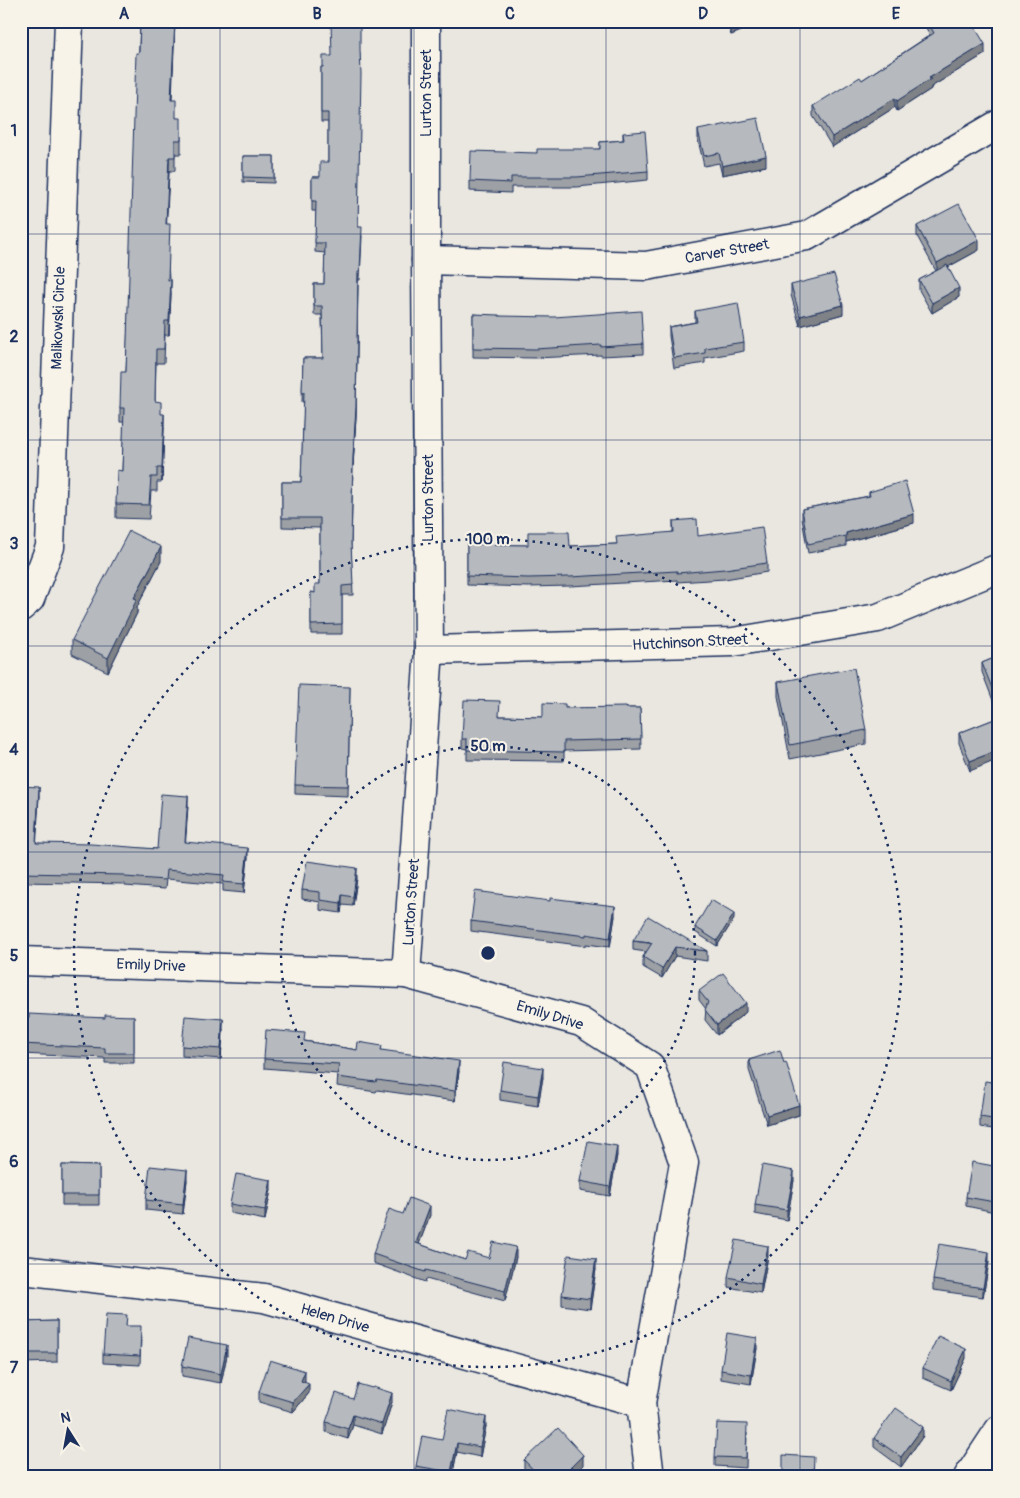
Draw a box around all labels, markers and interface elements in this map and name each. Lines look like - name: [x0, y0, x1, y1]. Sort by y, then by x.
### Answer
- text: A: [119, 4, 130, 24]
- text: B: [312, 4, 322, 24]
- text: C: [505, 4, 515, 24]
- text: D: [698, 4, 708, 24]
- text: E: [892, 4, 901, 24]
- street label: Lurton Street: [417, 48, 436, 137]
- text: 1: [11, 121, 17, 141]
- street label: Carver Street: [684, 235, 772, 268]
- street label: Malikowski Circle: [47, 266, 70, 370]
- text: 2: [10, 327, 19, 347]
- street label: Lurton Street: [419, 453, 438, 542]
- text: 100 m: [467, 530, 509, 549]
- text: 3: [10, 534, 19, 554]
- street label: Hutchinson Street: [632, 630, 749, 655]
- text: 50 m: [471, 737, 505, 756]
- text: 4: [9, 740, 19, 760]
- street label: Lurton Street: [399, 857, 424, 946]
- centre of rings: [479, 944, 497, 962]
- text: 5: [10, 946, 19, 966]
- street label: Emily Drive: [116, 955, 186, 976]
- street label: Emily Drive: [514, 996, 586, 1035]
- text: 6: [9, 1152, 19, 1172]
- street label: Helen Drive: [298, 1300, 372, 1338]
- text: 7: [10, 1358, 19, 1378]
- north arrow: [42, 1406, 92, 1456]
- text: N: [59, 1408, 72, 1427]

